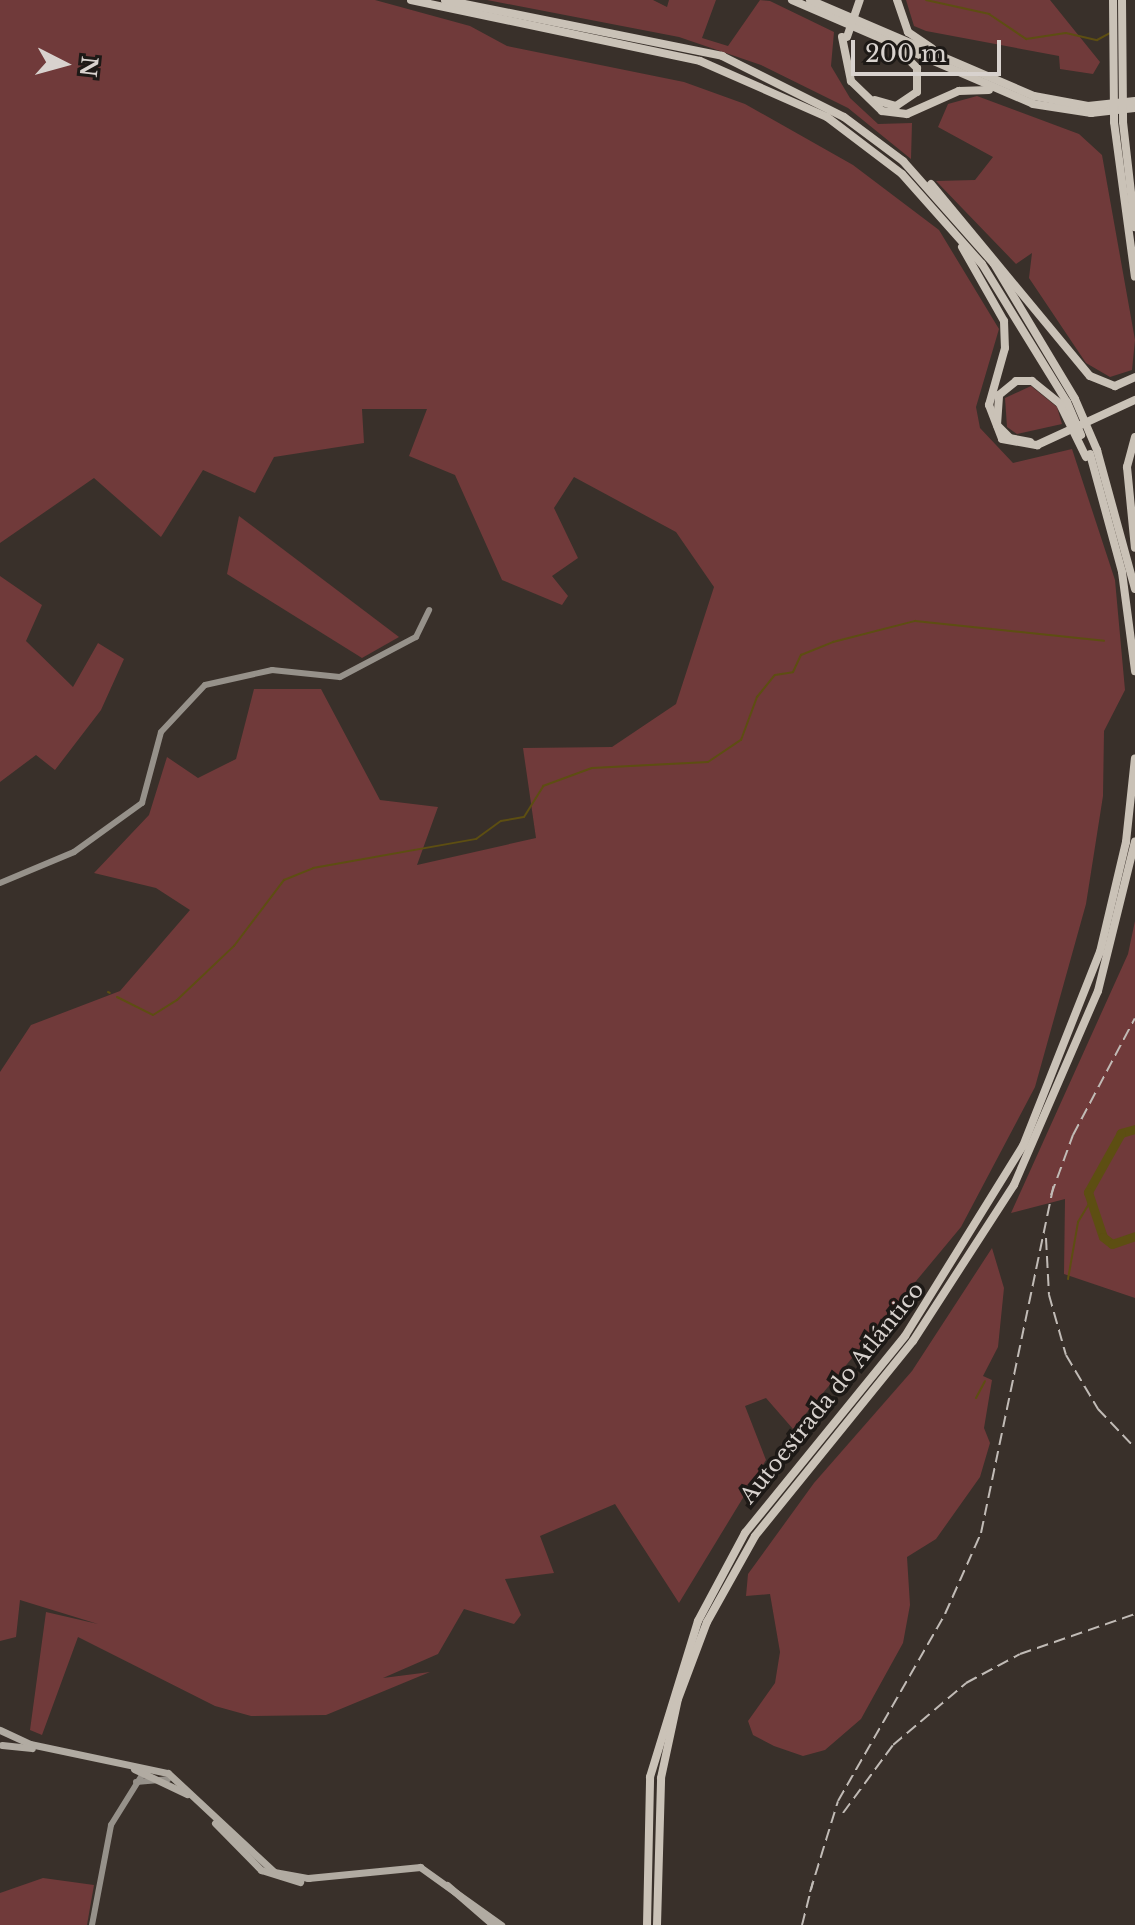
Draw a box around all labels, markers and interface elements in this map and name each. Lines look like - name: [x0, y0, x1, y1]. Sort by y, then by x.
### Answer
- north arrow: [24, 24, 104, 104]
- scale bar: [855, 24, 1005, 74]
- text: 200 m: [865, 39, 947, 68]
- text: N: [74, 55, 103, 78]
- street label: Autoestrada do Atlántico: [734, 1277, 930, 1509]

